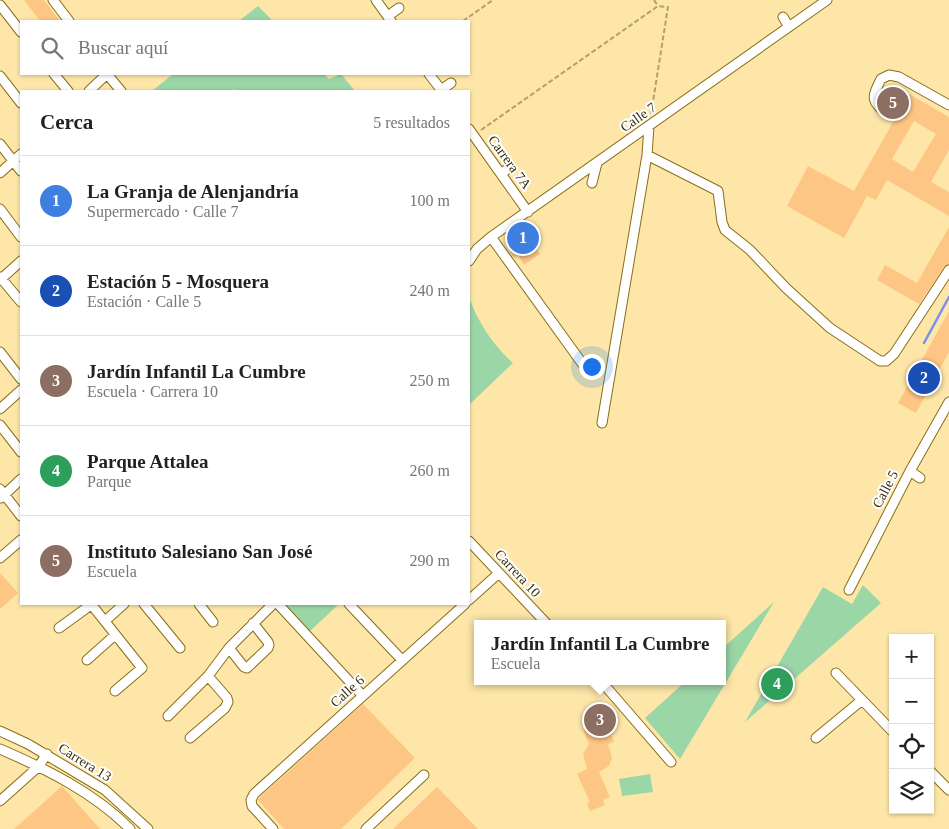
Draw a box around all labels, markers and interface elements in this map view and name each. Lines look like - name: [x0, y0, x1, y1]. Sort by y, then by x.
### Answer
- search box: [20, 20, 470, 75]
- icon: search: [38, 34, 66, 62]
- text: Buscar aquí: [78, 37, 168, 58]
- pin: 5: [877, 84, 909, 122]
- street label: Calle 7: [618, 100, 659, 135]
- text: Cerca: [40, 110, 93, 134]
- text: 5 resultados: [373, 114, 450, 131]
- street label: Carrera 7A: [485, 133, 535, 193]
- text: La Granja de Alenjandría: [87, 181, 299, 202]
- text: 1: [52, 192, 60, 209]
- text: 100 m: [410, 192, 450, 209]
- text: Supermercado · Calle 7: [87, 203, 239, 220]
- pin: 1: [507, 219, 539, 257]
- text: Estación 5 - Mosquera: [87, 271, 269, 292]
- text: 2: [52, 282, 60, 299]
- text: 240 m: [410, 282, 450, 299]
- text: Estación · Calle 5: [87, 293, 201, 310]
- your location: [579, 354, 605, 380]
- pin: 2: [908, 359, 940, 397]
- text: Jardín Infantil La Cumbre: [87, 361, 306, 382]
- text: 3: [52, 372, 60, 389]
- text: 250 m: [410, 372, 450, 389]
- text: Escuela · Carrera 10: [87, 383, 218, 400]
- text: Parque Attalea: [87, 451, 209, 472]
- text: 4: [52, 462, 60, 479]
- text: 260 m: [410, 462, 450, 479]
- street label: Calle 5: [870, 468, 901, 510]
- text: Parque: [87, 473, 131, 490]
- text: Instituto Salesiano San José: [87, 541, 312, 562]
- street label: Carrera 10: [492, 546, 543, 600]
- text: 5: [52, 552, 60, 569]
- text: 290 m: [410, 552, 450, 569]
- text: Escuela: [87, 563, 137, 580]
- popup: [474, 620, 726, 685]
- text: Jardín Infantil La Cumbre: [491, 633, 709, 654]
- map controls: [889, 634, 934, 814]
- button: +: [889, 634, 934, 679]
- text: Escuela: [491, 655, 540, 672]
- pin: 4: [761, 665, 793, 703]
- street label: Calle 6: [327, 672, 367, 710]
- button: −: [889, 679, 934, 724]
- pin: 3: [584, 701, 616, 739]
- button: locate: [889, 724, 934, 769]
- street label: Carrera 13: [56, 740, 114, 785]
- button: layers: [889, 769, 934, 814]

